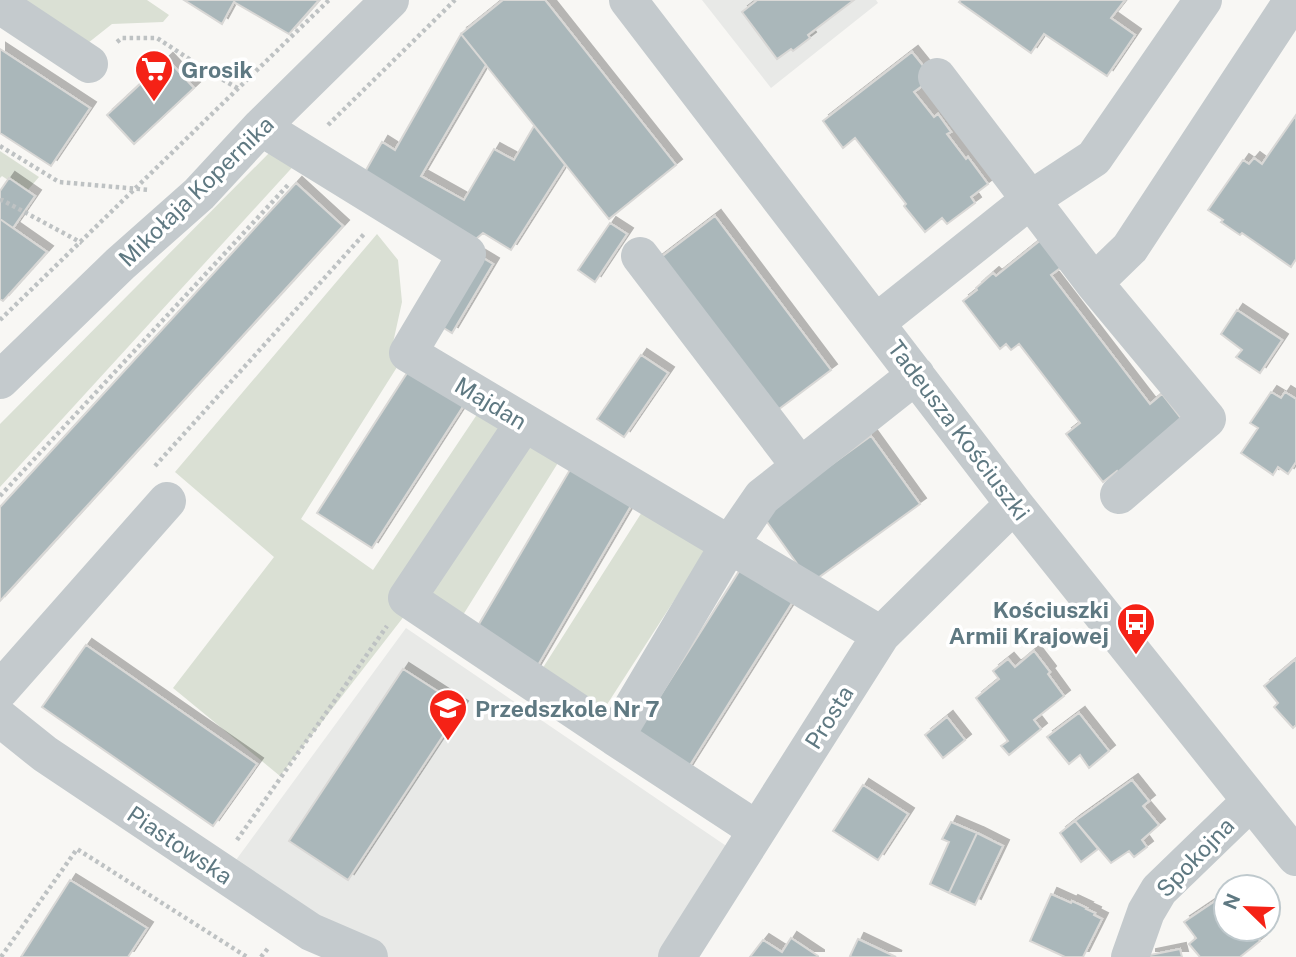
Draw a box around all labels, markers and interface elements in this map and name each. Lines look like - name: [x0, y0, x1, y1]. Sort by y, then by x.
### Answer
- supermarket icon: Grosik: [133, 48, 175, 103]
- place label: Grosik: [181, 56, 253, 83]
- street label: Mikołaja Kopernika: [113, 110, 279, 272]
- street label: Tadeusza Kościuszki: [883, 335, 1035, 525]
- street label: Majdan: [450, 371, 532, 435]
- place label: Kościuszki Armii Krajowej: [949, 596, 1109, 649]
- bus stop icon: Kościuszki Armii Krajowej: [1115, 601, 1157, 656]
- street label: Prosta: [799, 680, 859, 754]
- school or university icon: Przedszkole Nr 7: [427, 687, 469, 742]
- place label: Przedszkole Nr 7: [475, 695, 660, 722]
- street label: Piastowska: [123, 800, 237, 890]
- street label: Spokojna: [1151, 812, 1239, 902]
- north arrow: [1212, 873, 1282, 943]
- text: N: [1218, 890, 1244, 912]

